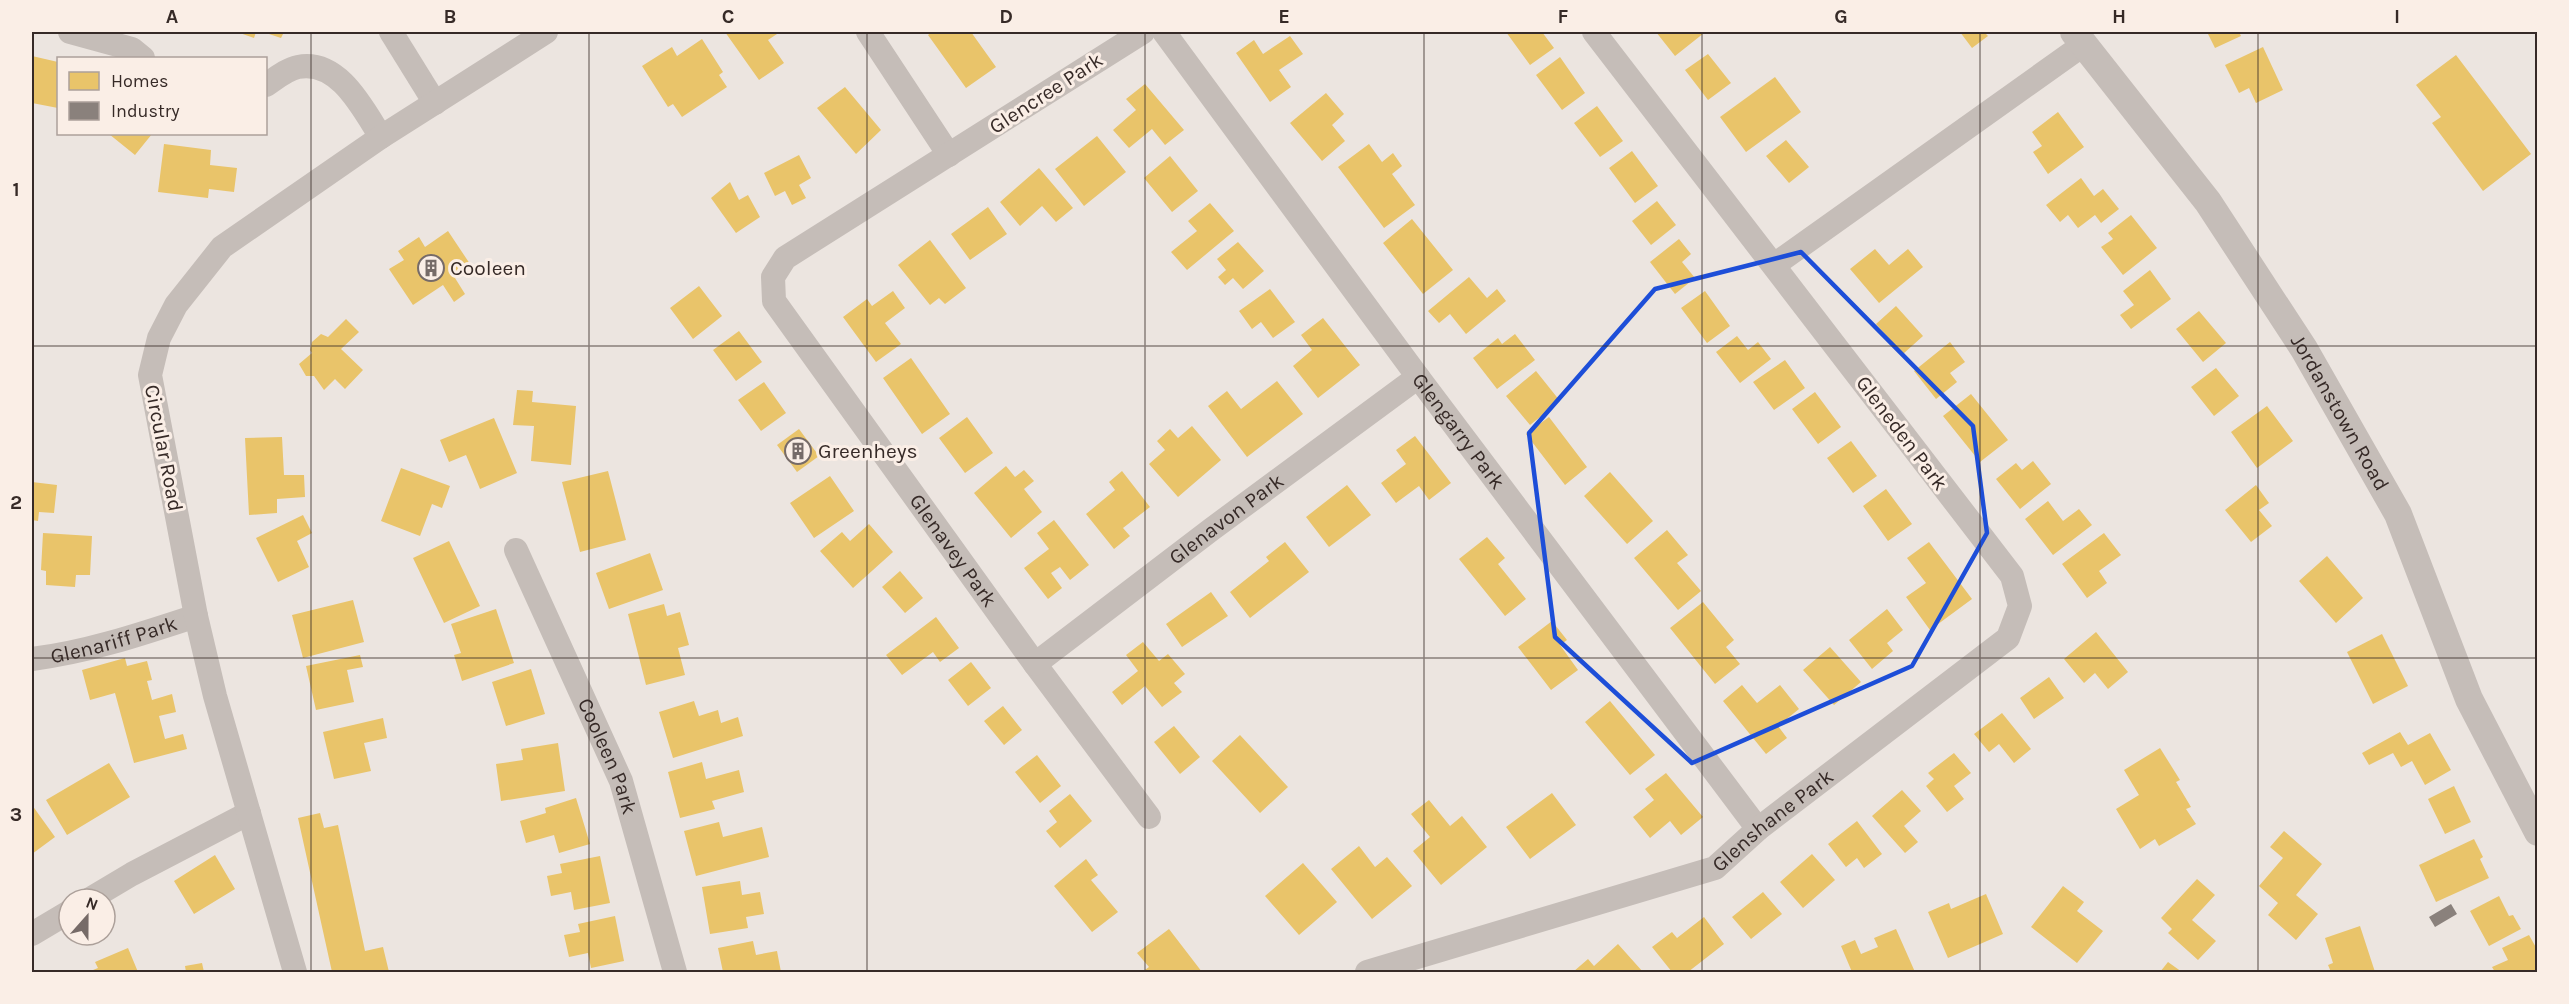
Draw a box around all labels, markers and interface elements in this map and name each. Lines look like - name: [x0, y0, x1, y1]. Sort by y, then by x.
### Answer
- text: A: [166, 5, 179, 28]
- text: B: [444, 5, 456, 28]
- text: C: [722, 5, 734, 28]
- text: D: [999, 5, 1013, 28]
- text: E: [1278, 5, 1290, 28]
- text: F: [1558, 5, 1569, 28]
- text: G: [1834, 5, 1848, 28]
- text: H: [2112, 5, 2126, 28]
- text: I: [2394, 5, 2400, 28]
- street label: Glencree Park: [985, 47, 1107, 139]
- legend: [57, 57, 267, 135]
- text: Homes: [111, 70, 168, 92]
- text: Industry: [111, 100, 180, 122]
- text: 1: [12, 178, 20, 201]
- building icon: Cooleen: [416, 253, 446, 283]
- place label: Cooleen: [450, 256, 526, 280]
- street label: Jordanstown Road: [2286, 330, 2394, 495]
- street label: Glengarry Park: [1407, 368, 1510, 494]
- street label: Gleneden Park: [1851, 371, 1953, 495]
- street label: Circular Road: [140, 383, 188, 513]
- building icon: Greenheys: [783, 436, 813, 466]
- place label: Greenheys: [818, 439, 918, 463]
- street label: Glenavon Park: [1164, 468, 1288, 569]
- street label: Glenavey Park: [905, 489, 1002, 612]
- text: 2: [10, 491, 22, 514]
- street label: Glenariff Park: [48, 611, 180, 668]
- street label: Cooleen Park: [573, 694, 642, 817]
- street label: Glenshane Park: [1707, 764, 1838, 877]
- text: 3: [10, 803, 22, 826]
- north arrow: [57, 887, 117, 947]
- text: N: [83, 893, 101, 914]

